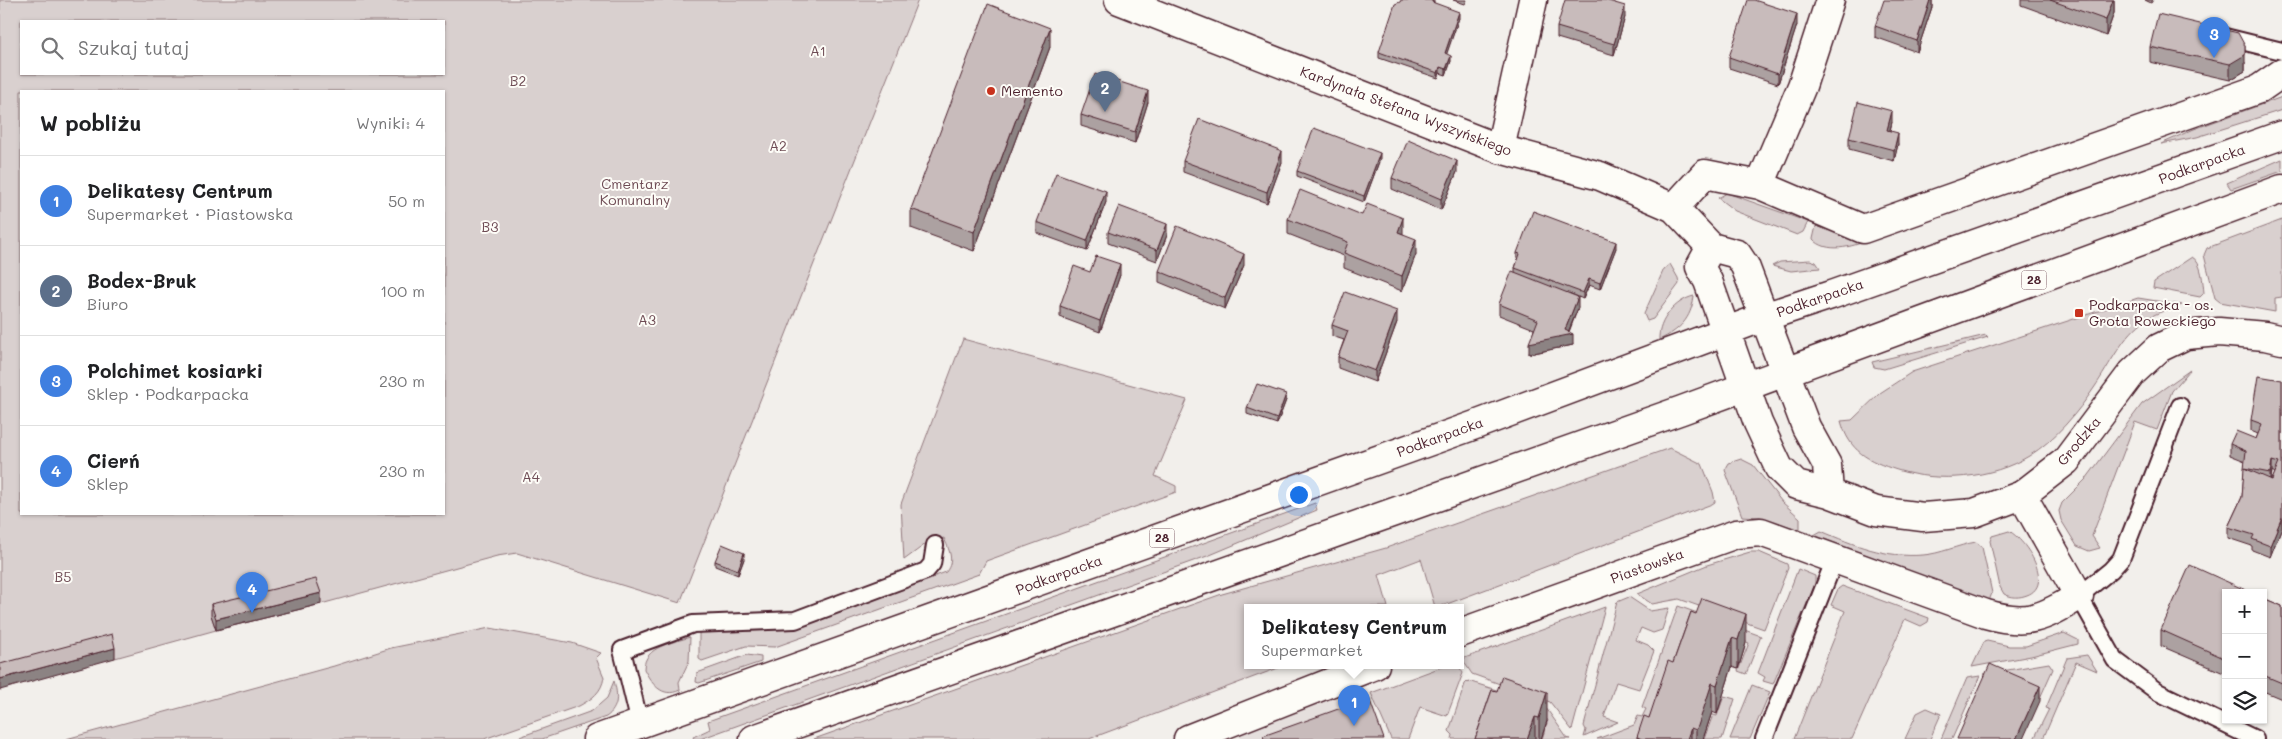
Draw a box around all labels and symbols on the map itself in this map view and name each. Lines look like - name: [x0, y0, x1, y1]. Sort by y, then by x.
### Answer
- pin: 3: [2198, 17, 2230, 58]
- park label: A1: [810, 41, 826, 60]
- street label: Kardynała Stefana Wyszyńskiego: [1298, 61, 1515, 160]
- park label: B2: [510, 71, 526, 90]
- pin: 2: [1089, 71, 1121, 112]
- place label: Memento: [1001, 81, 1063, 100]
- marker: Memento: [985, 85, 997, 97]
- park label: A2: [769, 136, 787, 155]
- street label: Podkarpacka: [2156, 139, 2248, 188]
- park label: Cmentarz Komunalny: [600, 174, 670, 209]
- park label: B3: [482, 217, 498, 236]
- road number: 28: [2022, 270, 2046, 290]
- street label: Podkarpacka: [1774, 274, 1866, 321]
- place label: Podkarpacka - os. Grota Roweckiego: [2089, 295, 2216, 330]
- marker: Podkarpacka - os. Grota Roweckiego: [2073, 307, 2085, 319]
- park label: A3: [638, 310, 656, 329]
- street label: Podkarpacka: [1394, 412, 1486, 461]
- street label: Grodzka: [2053, 412, 2105, 469]
- park label: A4: [522, 467, 541, 486]
- your location: [1286, 482, 1312, 508]
- road number: 28: [1150, 528, 1174, 548]
- street label: Piastowska: [1608, 543, 1686, 588]
- street label: Podkarpacka: [1013, 550, 1105, 599]
- park label: B5: [55, 567, 71, 586]
- pin: 4: [236, 572, 268, 613]
- pin: 1: [1338, 685, 1370, 726]

